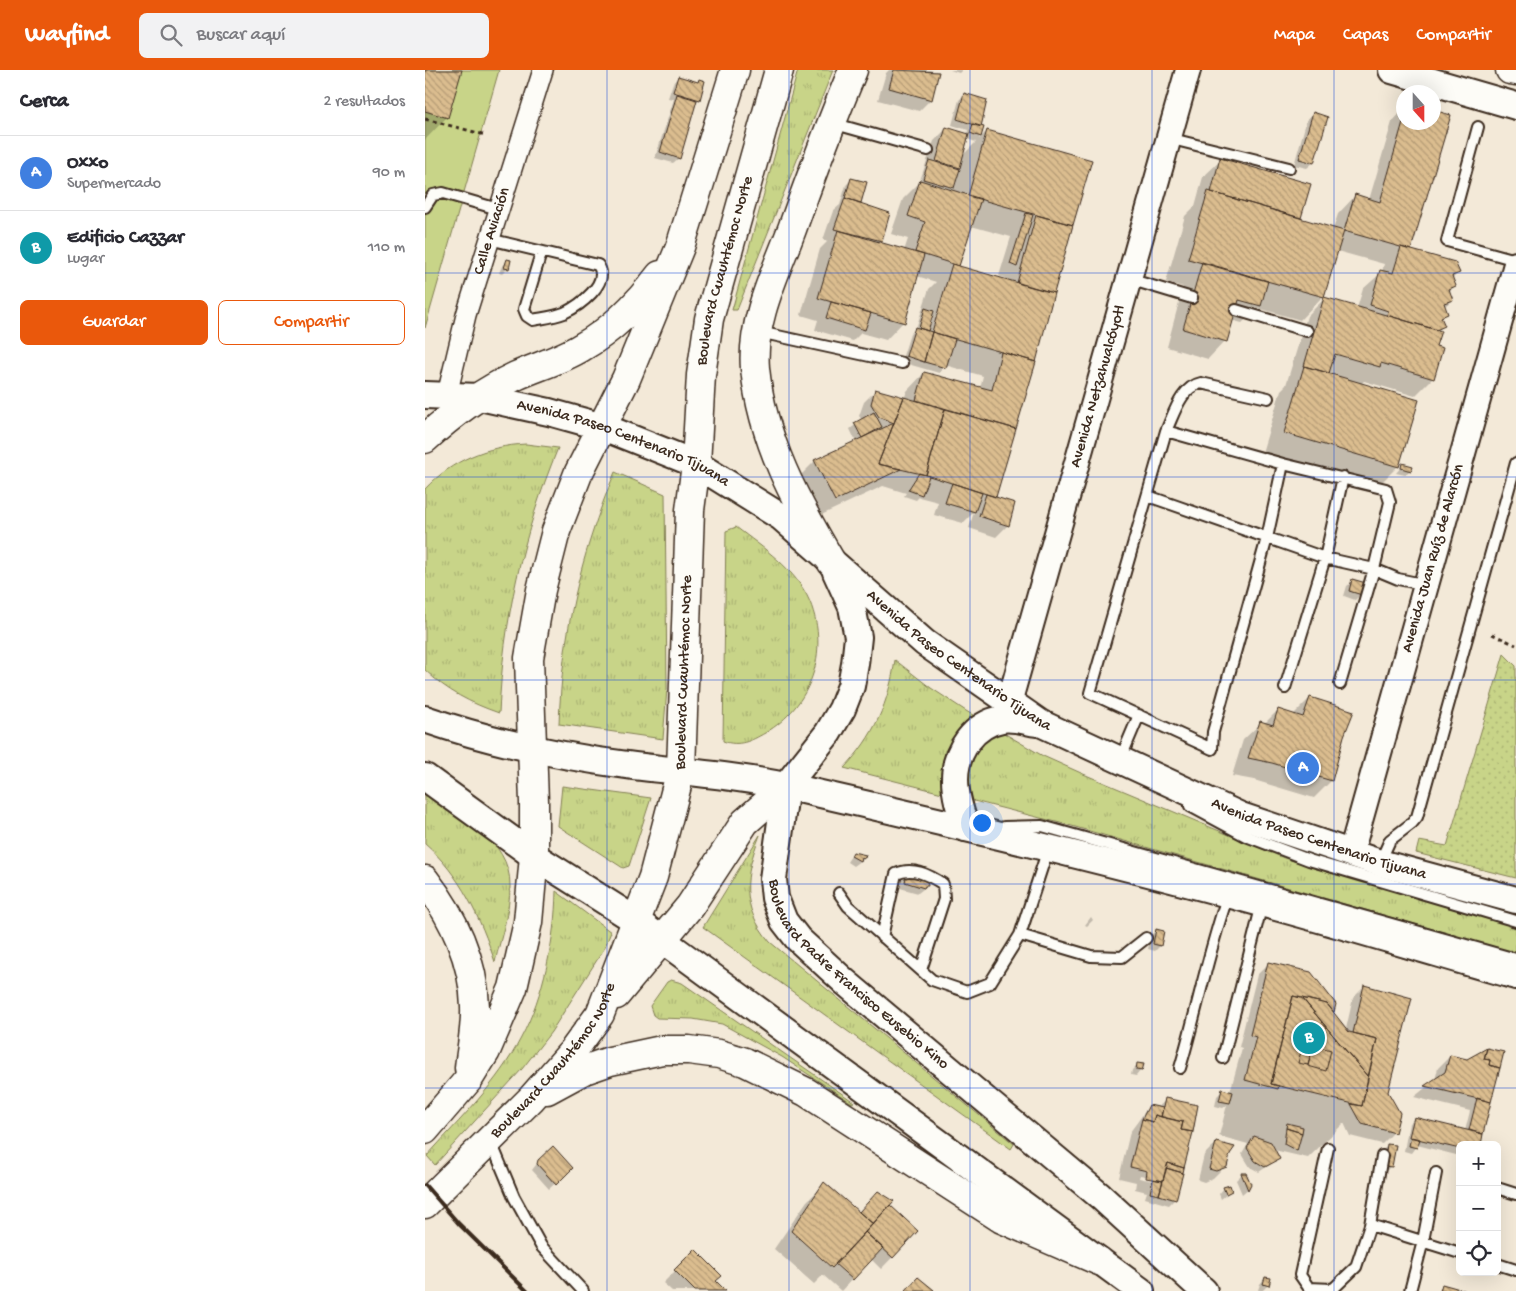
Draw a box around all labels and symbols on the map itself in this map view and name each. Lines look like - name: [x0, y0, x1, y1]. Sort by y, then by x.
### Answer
- north arrow: [1396, 85, 1441, 130]
- street label: Boulevard Cuauhtémoc Norte: [693, 173, 758, 368]
- street label: Calle Aviación: [470, 185, 515, 277]
- street label: Avenida Netzahualcóyotl: [1067, 303, 1130, 470]
- street label: Avenida Paseo Centenario Tijuana: [515, 396, 734, 492]
- street label: Avenida Juan Ruíz de Alarcón: [1398, 462, 1469, 655]
- street label: Boulevard Cuauhtémoc Norte: [671, 574, 697, 771]
- street label: Avenida Paseo Centenario Tijuana: [862, 586, 1055, 737]
- pin: A: [1287, 749, 1319, 787]
- street label: Avenida Paseo Centenario Tijuana: [1208, 794, 1429, 885]
- your location: [969, 810, 995, 836]
- street label: Boulevard Padre Francisco Eusebio Kino: [763, 877, 952, 1074]
- street label: Boulevard Cuauhtémoc Norte: [486, 980, 621, 1143]
- pin: B: [1293, 1019, 1325, 1057]

